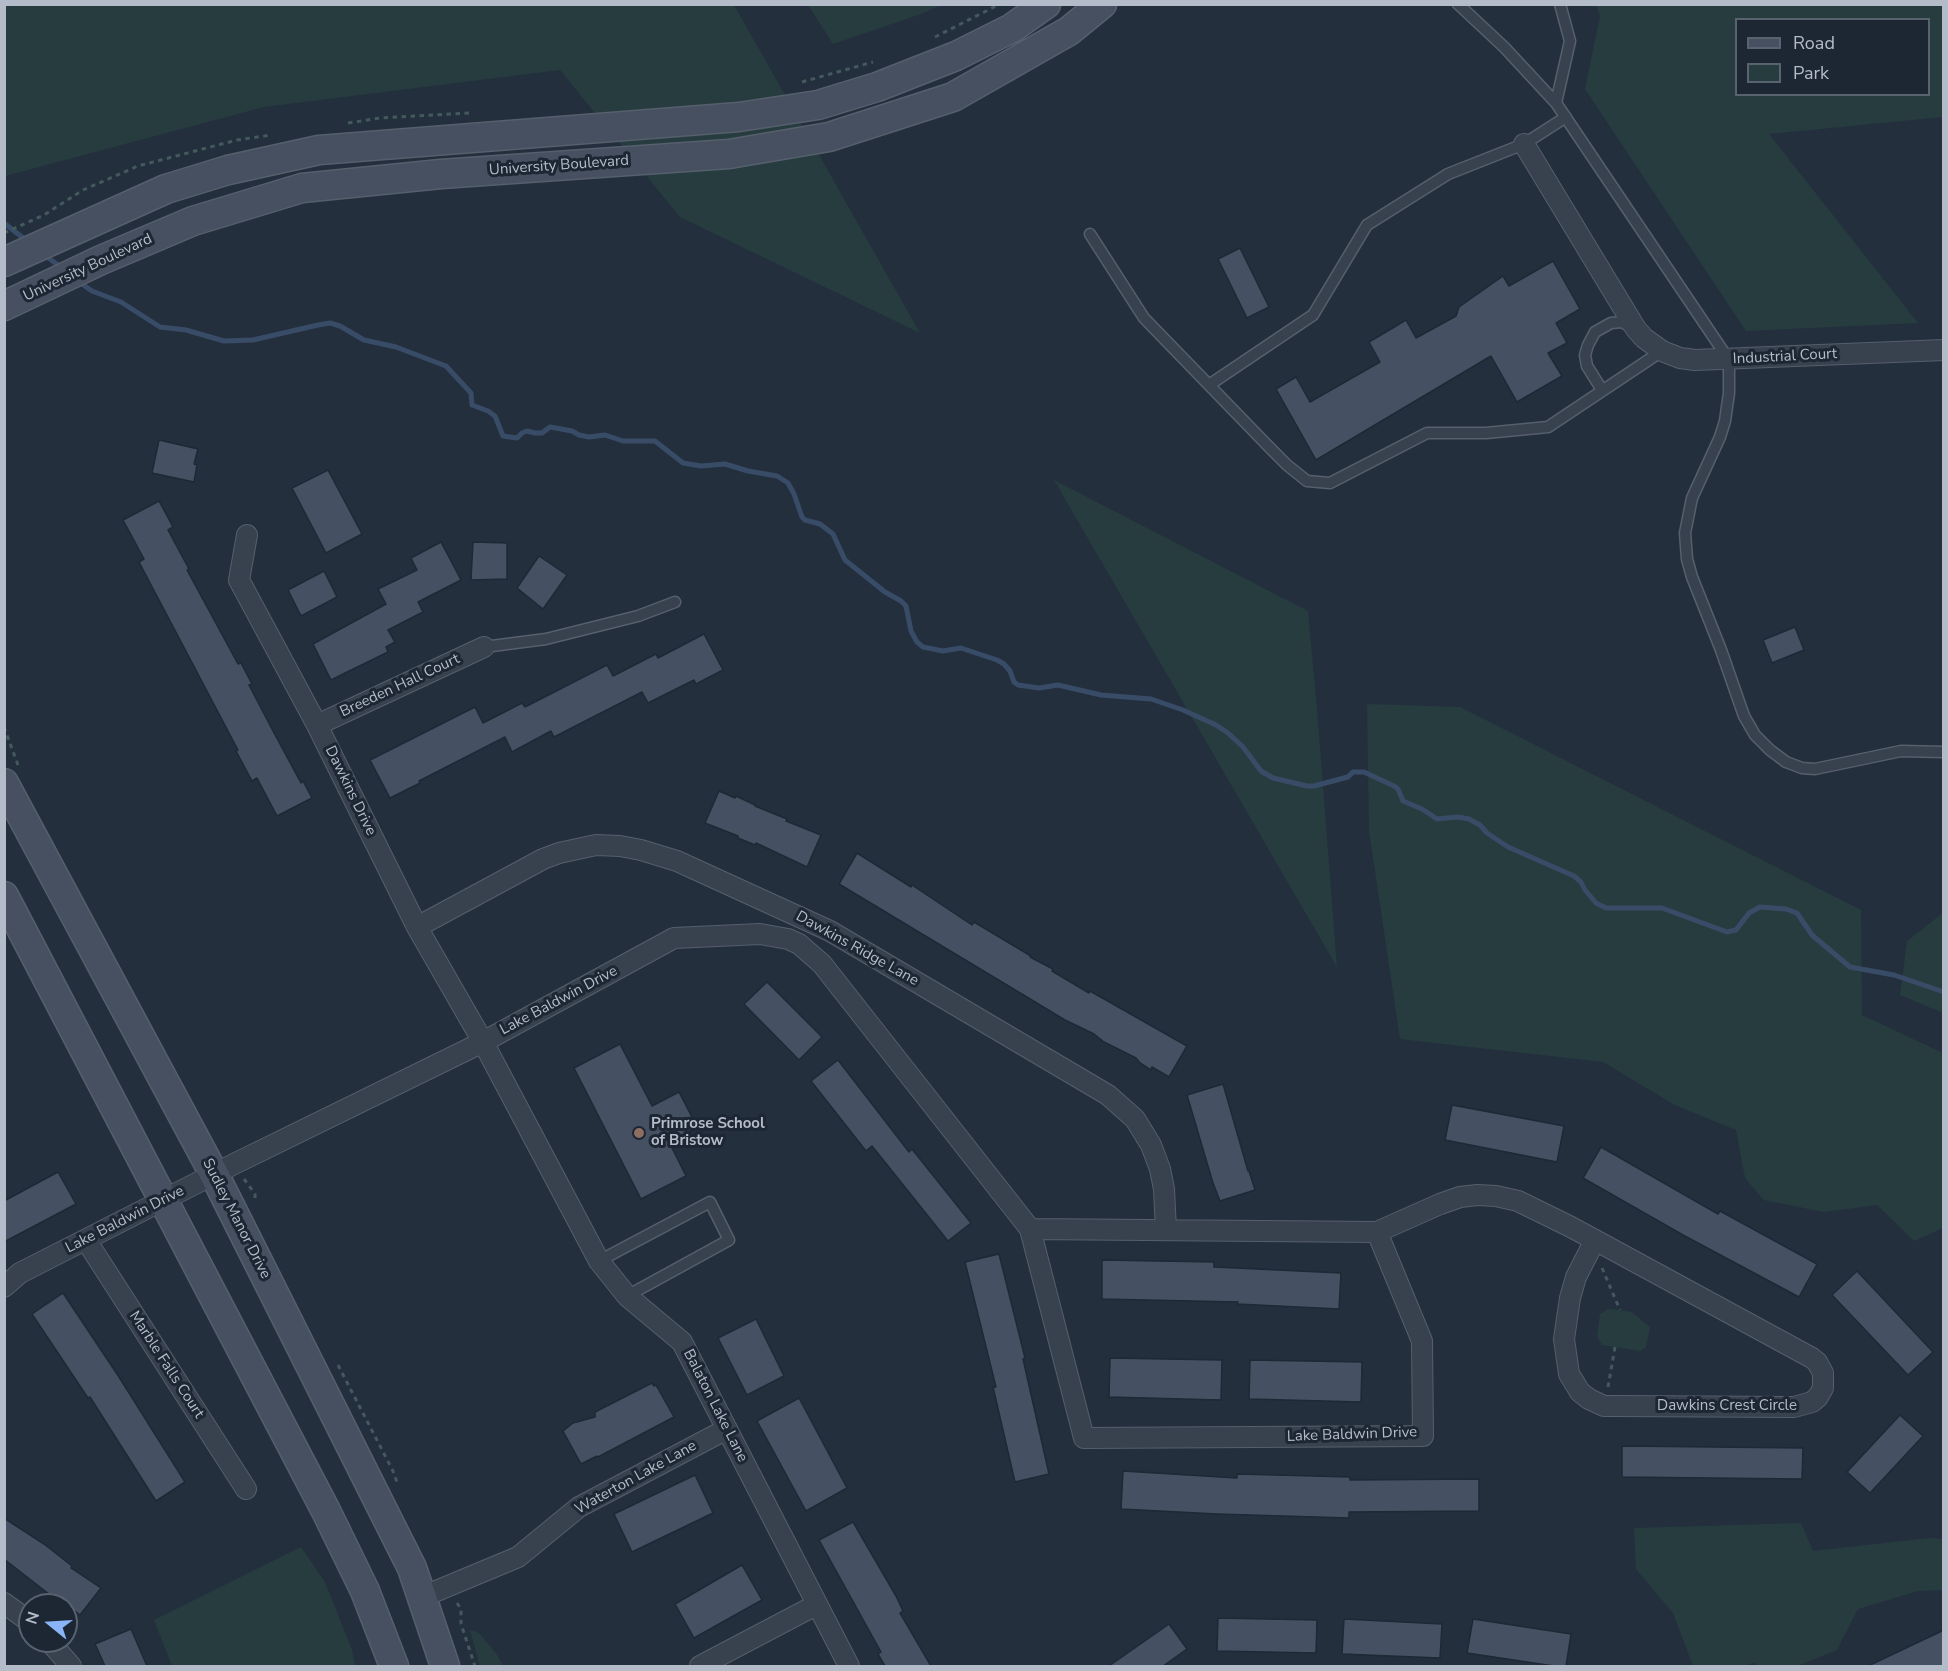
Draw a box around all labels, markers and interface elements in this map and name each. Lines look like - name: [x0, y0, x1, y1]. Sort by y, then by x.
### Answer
- legend: [1735, 18, 1930, 96]
- text: Road: [1793, 31, 1835, 55]
- text: Park: [1793, 61, 1829, 85]
- street label: University Boulevard: [488, 152, 630, 180]
- street label: University Boulevard: [21, 230, 155, 306]
- street label: Industrial Court: [1732, 345, 1838, 369]
- street label: Breeden Hall Court: [337, 650, 463, 722]
- street label: Dawkins Drive: [320, 743, 380, 839]
- street label: Dawkins Ridge Lane: [792, 908, 922, 990]
- street label: Lake Baldwin Drive: [497, 962, 621, 1040]
- place label: Primrose School of Bristow: [651, 1115, 765, 1150]
- marker: Primrose School of Bristow: [632, 1126, 646, 1140]
- street label: Sudley Manor Drive: [198, 1156, 274, 1282]
- street label: Lake Baldwin Drive: [63, 1182, 187, 1258]
- street label: Marble Falls Court: [125, 1308, 207, 1422]
- street label: Balaton Lake Lane: [679, 1347, 751, 1465]
- street label: Dawkins Crest Circle: [1657, 1397, 1797, 1415]
- street label: Lake Baldwin Drive: [1286, 1424, 1418, 1446]
- street label: Waterton Lake Lane: [572, 1437, 700, 1519]
- north arrow: [18, 1593, 78, 1653]
- text: N: [20, 1609, 45, 1627]

